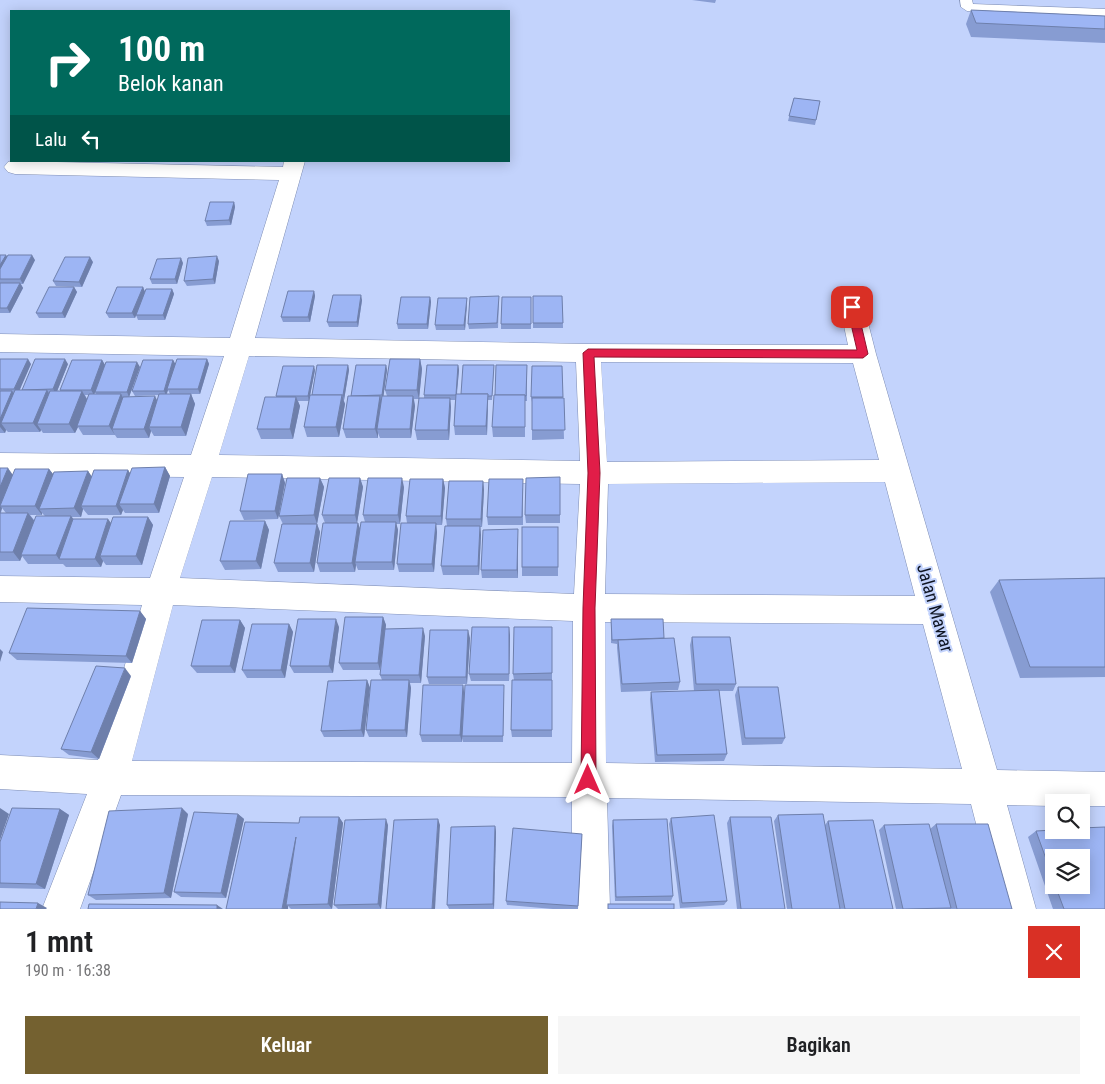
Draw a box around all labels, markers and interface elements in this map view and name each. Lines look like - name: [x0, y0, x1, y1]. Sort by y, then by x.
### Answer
- text: 100 m: [118, 29, 205, 70]
- icon: right: [35, 30, 100, 95]
- text: Belok kanan: [118, 71, 224, 96]
- icon: left: [77, 125, 105, 153]
- text: Lalu: [35, 128, 67, 151]
- pin: [831, 286, 873, 328]
- icon: arrive: [838, 293, 866, 321]
- street label: Jalan Mawar: [913, 561, 958, 655]
- position arrow: [561, 753, 613, 805]
- map controls: [1045, 794, 1090, 894]
- button: search: [1045, 794, 1090, 839]
- button: layers: [1045, 849, 1090, 894]
- text: 1 mnt: [25, 924, 93, 959]
- button: close: [1028, 926, 1080, 978]
- text: 190 m · 16:38: [25, 961, 111, 980]
- button: Keluar: [25, 1016, 548, 1074]
- button: Bagikan: [558, 1016, 1080, 1074]

